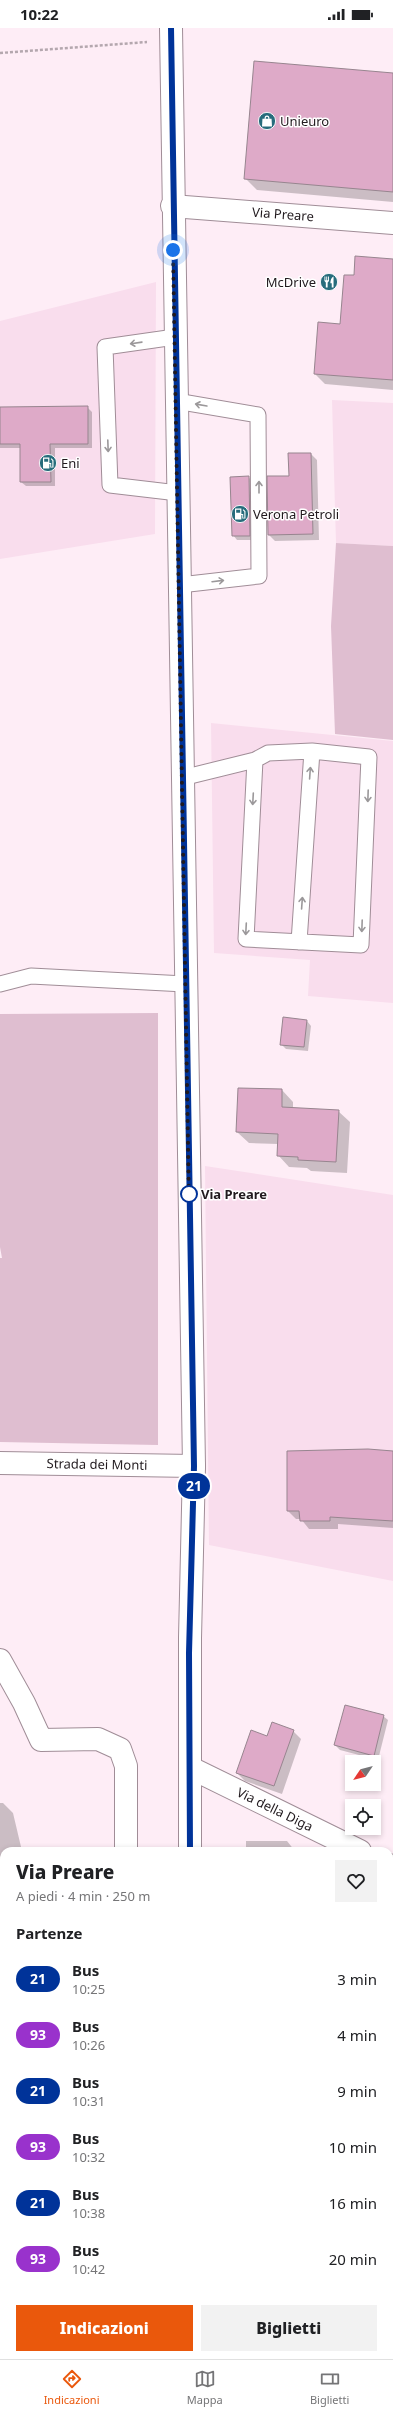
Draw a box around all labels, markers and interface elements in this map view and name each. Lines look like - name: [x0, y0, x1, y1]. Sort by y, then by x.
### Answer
- text: 10:22: [20, 4, 59, 24]
- shop icon: Unieuro: [257, 111, 277, 131]
- place label: Unieuro: [280, 112, 329, 130]
- street label: Via Preare: [252, 203, 314, 225]
- your location: [163, 240, 183, 260]
- restaurant icon: McDrive: [319, 272, 339, 292]
- place label: McDrive: [266, 273, 316, 291]
- one-way arrow: [130, 339, 143, 347]
- one-way arrow: [195, 401, 208, 409]
- one-way arrow: [105, 439, 112, 452]
- fuel station icon: Eni: [38, 453, 58, 473]
- place label: Eni: [61, 454, 80, 472]
- one-way arrow: [255, 481, 263, 494]
- fuel station icon: Verona Petroli: [230, 504, 250, 524]
- place label: Verona Petroli: [253, 505, 339, 523]
- one-way arrow: [211, 577, 224, 585]
- one-way arrow: [307, 767, 314, 780]
- one-way arrow: [364, 789, 371, 802]
- one-way arrow: [249, 792, 257, 805]
- one-way arrow: [298, 897, 305, 910]
- one-way arrow: [358, 919, 366, 932]
- one-way arrow: [243, 922, 250, 935]
- marker: Via Preare: [180, 1185, 198, 1203]
- place label: Via Preare: [201, 1185, 267, 1203]
- street label: Strada dei Monti: [46, 1454, 148, 1474]
- line badge: 21: [176, 1473, 212, 1499]
- text: 21: [186, 1476, 202, 1495]
- north arrow: [345, 1755, 381, 1791]
- map controls: [345, 1755, 381, 1835]
- street label: Via della Diga: [234, 1783, 316, 1835]
- button: locate: [345, 1799, 381, 1835]
- text: Via Preare: [16, 1859, 114, 1885]
- button: heart: [335, 1860, 377, 1902]
- text: A piedi · 4 min · 250 m: [16, 1887, 150, 1905]
- text: Partenze: [16, 1923, 83, 1943]
- text: Bus: [72, 1960, 99, 1980]
- text: 21: [30, 1969, 46, 1988]
- text: 3 min: [337, 1969, 377, 1989]
- text: 10:25: [72, 1980, 105, 1998]
- text: Bus: [72, 2016, 99, 2036]
- text: 93: [30, 2025, 46, 2044]
- text: 4 min: [337, 2025, 377, 2045]
- text: 10:26: [72, 2036, 105, 2054]
- text: Bus: [72, 2072, 99, 2092]
- text: 21: [30, 2081, 46, 2100]
- text: 9 min: [337, 2081, 377, 2101]
- text: 10:31: [72, 2092, 105, 2110]
- text: Bus: [72, 2128, 99, 2148]
- text: 93: [30, 2137, 46, 2156]
- text: 10 min: [329, 2137, 377, 2157]
- text: 10:32: [72, 2148, 105, 2166]
- text: Bus: [72, 2184, 99, 2204]
- text: 21: [30, 2193, 46, 2212]
- text: 16 min: [329, 2193, 377, 2213]
- text: 10:38: [72, 2204, 105, 2222]
- text: Bus: [72, 2240, 99, 2260]
- text: 93: [30, 2249, 46, 2268]
- text: 20 min: [329, 2249, 377, 2269]
- text: 10:42: [72, 2260, 105, 2278]
- button: Indicazioni: [16, 2305, 193, 2351]
- button: Biglietti: [201, 2305, 377, 2351]
- tab: Indicazioni: [44, 2368, 100, 2407]
- tab: Mappa: [187, 2368, 223, 2407]
- tab: Biglietti: [310, 2368, 349, 2407]

